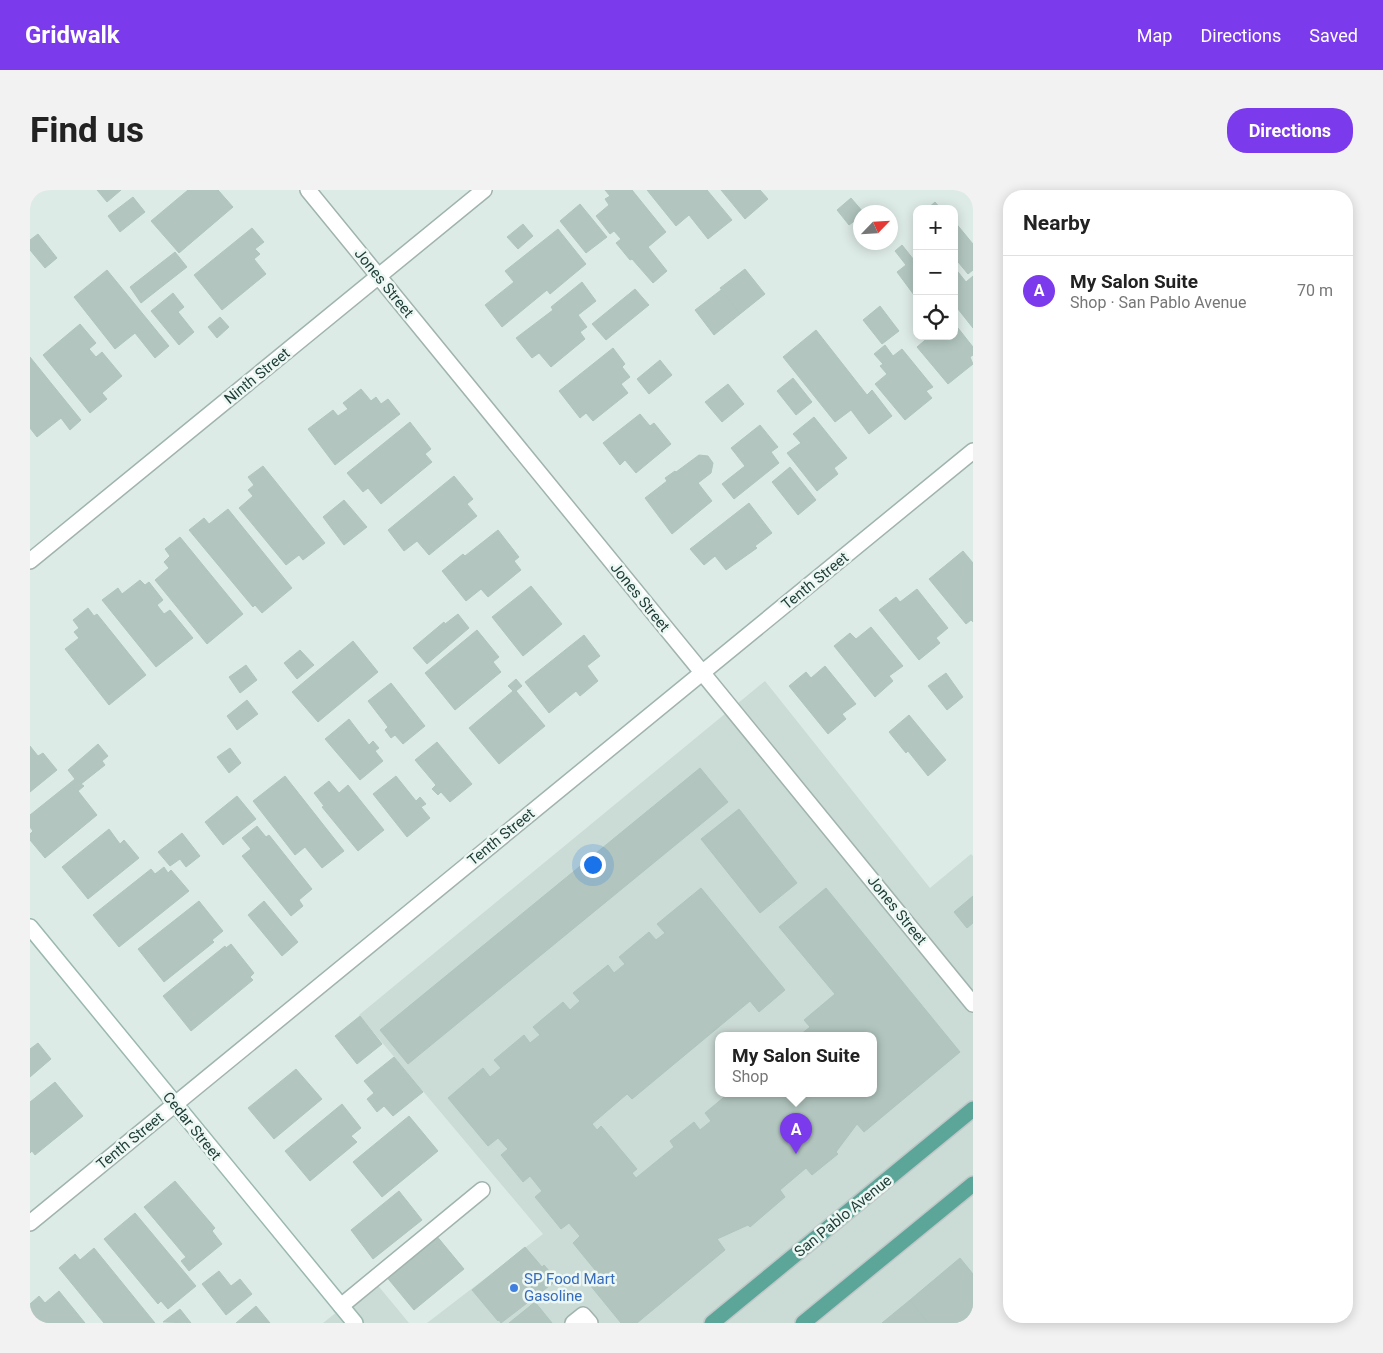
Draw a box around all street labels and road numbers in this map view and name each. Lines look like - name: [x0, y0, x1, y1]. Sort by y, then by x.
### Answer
- street label: Jones Street: [351, 245, 418, 321]
- street label: Ninth Street: [221, 344, 293, 408]
- street label: Tenth Street: [778, 548, 852, 613]
- street label: Jones Street: [607, 559, 674, 635]
- street label: Tenth Street: [464, 804, 538, 869]
- street label: Jones Street: [864, 872, 931, 948]
- street label: Cedar Street: [159, 1088, 225, 1164]
- street label: Tenth Street: [93, 1108, 167, 1173]
- street label: San Pablo Avenue: [791, 1171, 895, 1261]

